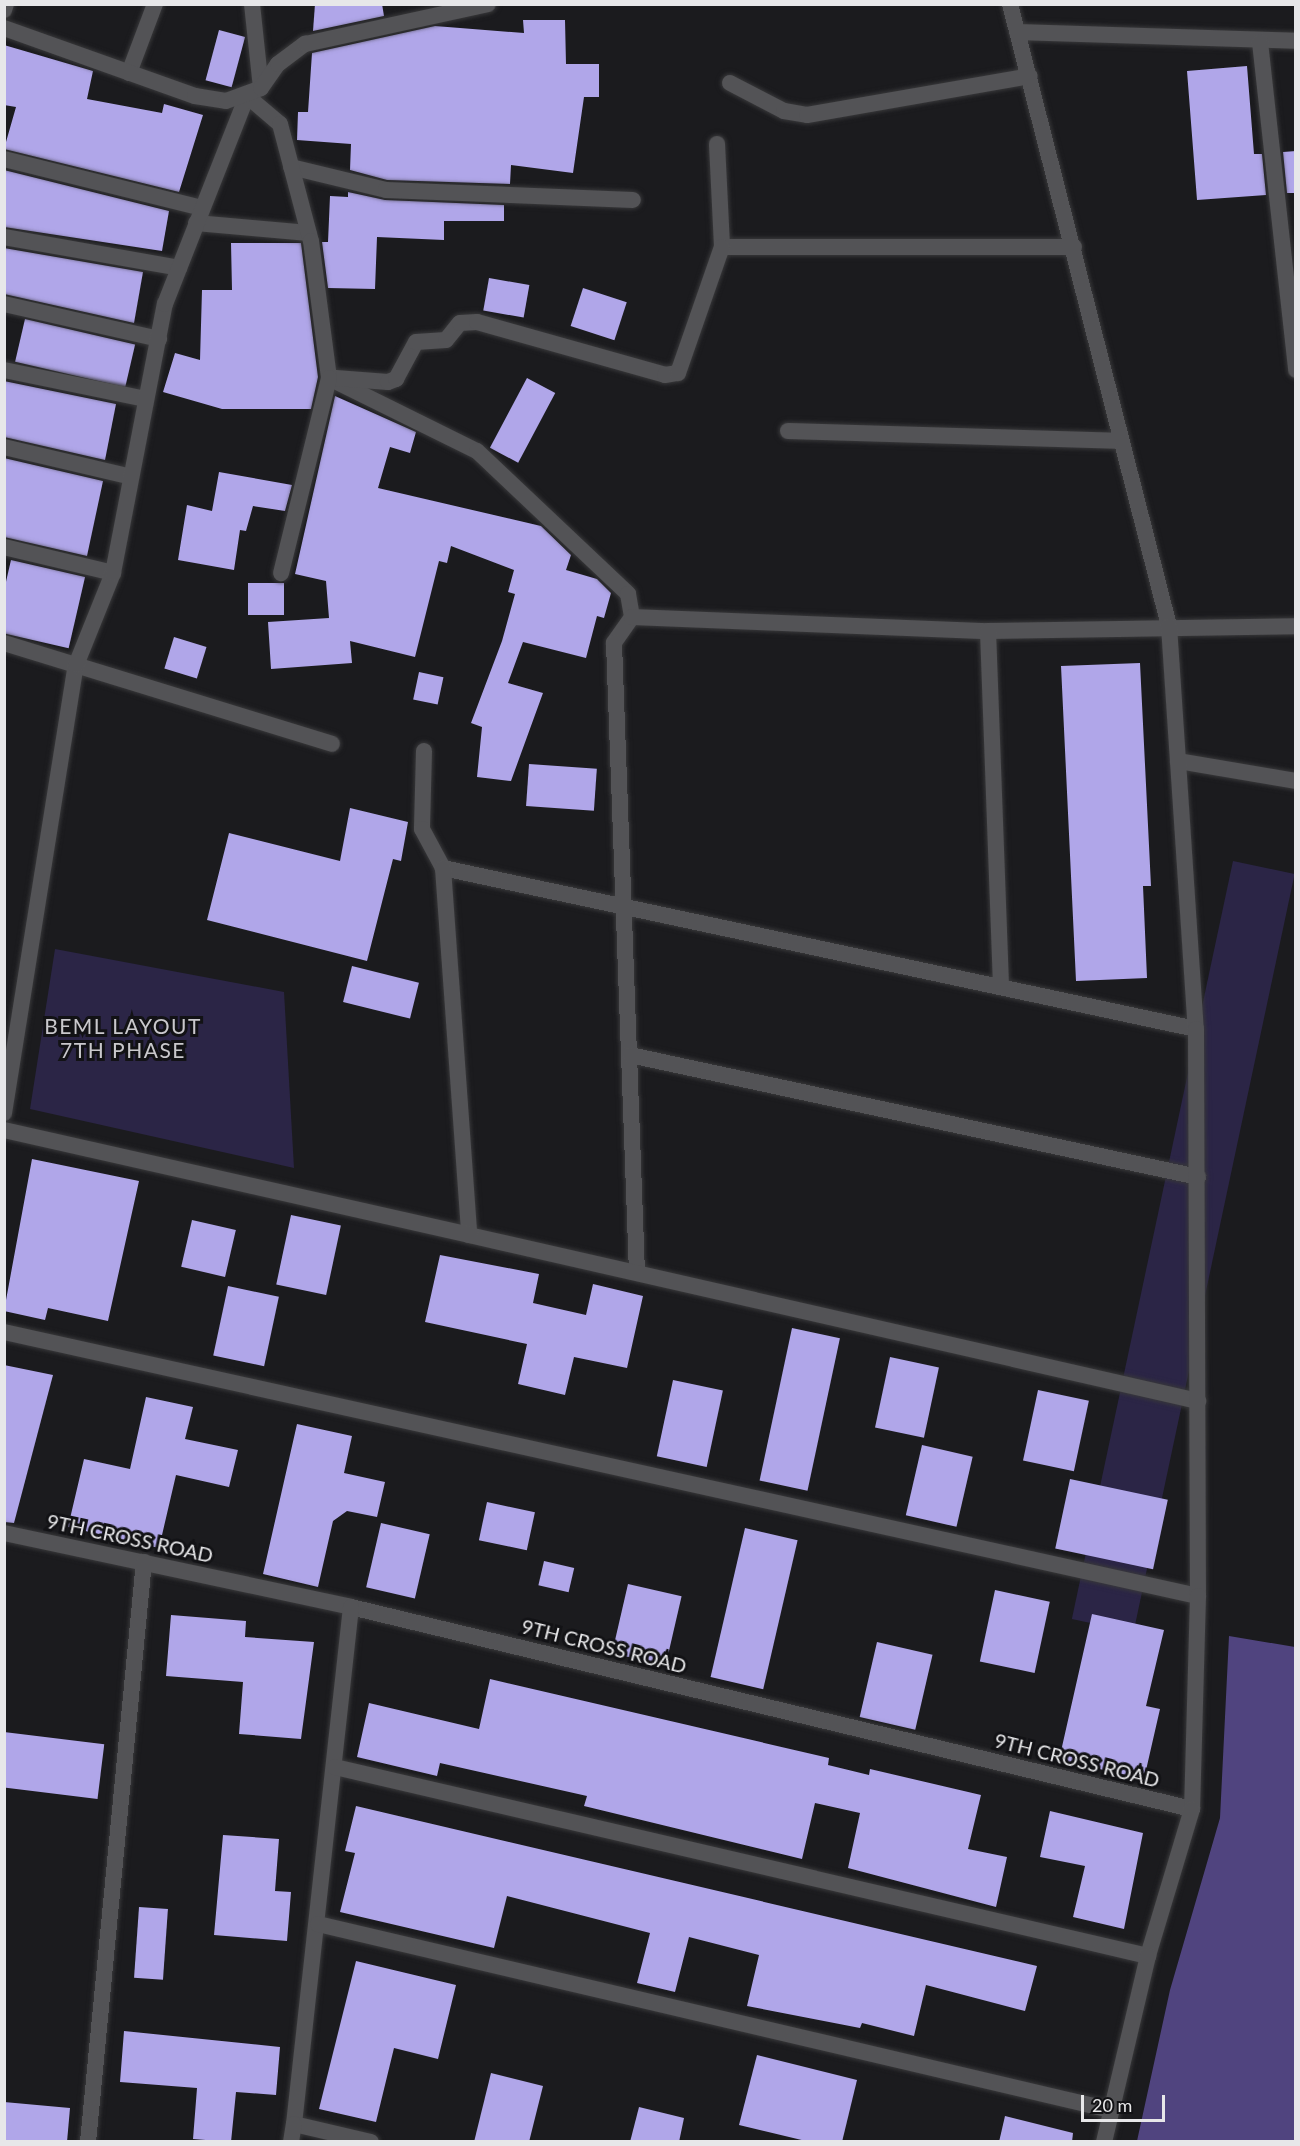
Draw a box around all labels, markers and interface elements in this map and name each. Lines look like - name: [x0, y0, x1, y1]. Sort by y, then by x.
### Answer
- district label: BEML LAYOUT 7TH PHASE: [44, 1013, 202, 1063]
- street label: 9TH CROSS ROAD: [45, 1509, 215, 1567]
- street label: 9TH CROSS ROAD: [519, 1614, 689, 1678]
- street label: 9TH CROSS ROAD: [992, 1728, 1162, 1792]
- scale bar: [1084, 2083, 1168, 2121]
- text: 20 m: [1092, 2094, 1132, 2116]

